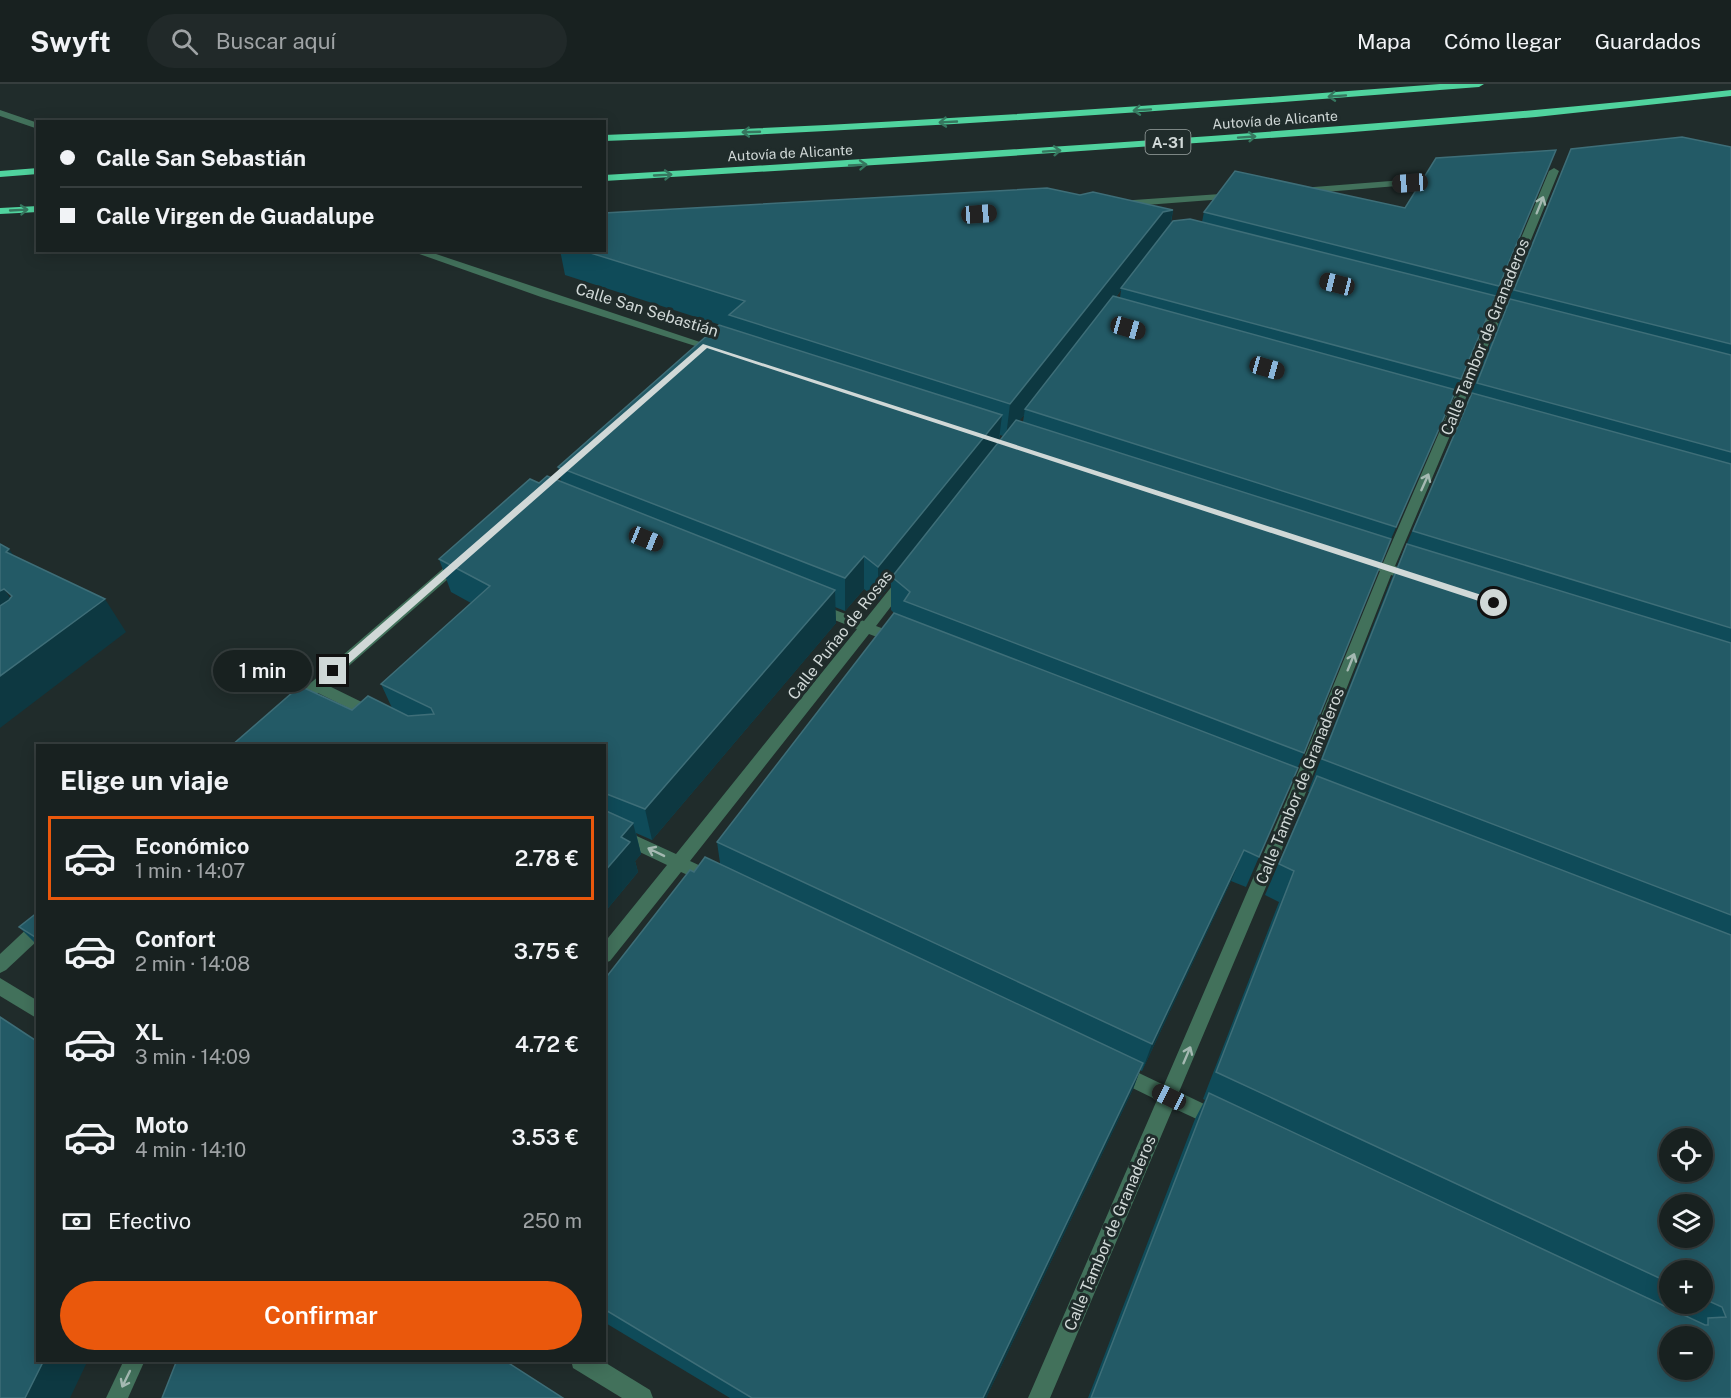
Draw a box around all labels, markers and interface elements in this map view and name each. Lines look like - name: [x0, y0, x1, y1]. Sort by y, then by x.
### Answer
- search box: [147, 14, 567, 68]
- text: Swyft: [30, 25, 111, 58]
- icon: search: [168, 25, 201, 58]
- text: Buscar aquí: [216, 28, 336, 54]
- text: Mapa: [1357, 29, 1411, 54]
- text: Cómo llegar: [1444, 29, 1562, 54]
- text: Guardados: [1595, 29, 1701, 54]
- one-way arrow: [1327, 90, 1347, 101]
- one-way arrow: [1133, 105, 1153, 116]
- street label: Autovía de Alicante: [1212, 108, 1338, 132]
- one-way arrow: [938, 116, 958, 127]
- one-way arrow: [741, 126, 761, 138]
- road number: A-31: [1146, 130, 1190, 154]
- one-way arrow: [1236, 131, 1256, 142]
- street label: Autovía de Alicante: [727, 142, 853, 164]
- text: Calle San Sebastián: [96, 145, 306, 171]
- one-way arrow: [1042, 145, 1062, 156]
- one-way arrow: [847, 159, 867, 170]
- one-way arrow: [652, 169, 672, 180]
- car: [1391, 173, 1429, 193]
- one-way arrow: [1535, 196, 1546, 214]
- text: Calle Virgen de Guadalupe: [96, 203, 374, 229]
- car: [960, 204, 998, 224]
- one-way arrow: [8, 205, 28, 216]
- street label: Calle Tambor de Granaderos: [1437, 236, 1533, 438]
- car: [1317, 271, 1357, 297]
- street label: Calle San Sebastián: [573, 279, 721, 341]
- car: [1108, 314, 1148, 342]
- car: [1247, 354, 1287, 382]
- one-way arrow: [1419, 473, 1431, 491]
- car: [626, 524, 666, 554]
- street label: Calle Puñao de Rosas: [784, 567, 896, 703]
- route start: [1480, 589, 1507, 616]
- callout: 1 min: [213, 650, 312, 692]
- one-way arrow: [1346, 653, 1357, 672]
- route end: [319, 657, 346, 684]
- text: 1 min: [239, 659, 286, 683]
- street label: Calle Tambor de Granaderos: [1252, 685, 1348, 887]
- text: Elige un viaje: [60, 764, 229, 796]
- icon: car: [63, 831, 117, 885]
- text: Económico: [135, 833, 250, 859]
- text: 2.78 €: [515, 845, 579, 871]
- one-way arrow: [648, 846, 666, 857]
- text: 1 min · 14:07: [135, 859, 245, 883]
- icon: car: [63, 924, 117, 978]
- text: Confort: [135, 926, 216, 952]
- text: 3.75 €: [514, 938, 579, 964]
- text: 2 min · 14:08: [135, 952, 250, 976]
- icon: car: [63, 1017, 117, 1071]
- text: XL: [135, 1019, 163, 1045]
- text: 4.72 €: [515, 1031, 579, 1057]
- text: 3 min · 14:09: [135, 1045, 250, 1069]
- one-way arrow: [1182, 1046, 1193, 1065]
- car: [1149, 1081, 1189, 1113]
- icon: car: [63, 1110, 117, 1164]
- text: Moto: [135, 1112, 189, 1138]
- text: 3.53 €: [512, 1124, 579, 1150]
- map controls: [1659, 1128, 1713, 1380]
- button: locate: [1659, 1128, 1713, 1182]
- street label: Calle Tambor de Granaderos: [1060, 1133, 1160, 1333]
- text: 4 min · 14:10: [135, 1138, 246, 1162]
- button: layers: [1659, 1194, 1713, 1248]
- icon: cash: [60, 1205, 93, 1238]
- text: Efectivo: [108, 1208, 191, 1234]
- text: 250 m: [523, 1209, 582, 1233]
- button: +: [1659, 1260, 1713, 1314]
- button: Confirmar: [60, 1281, 582, 1350]
- button: −: [1659, 1326, 1713, 1380]
- one-way arrow: [120, 1370, 132, 1388]

